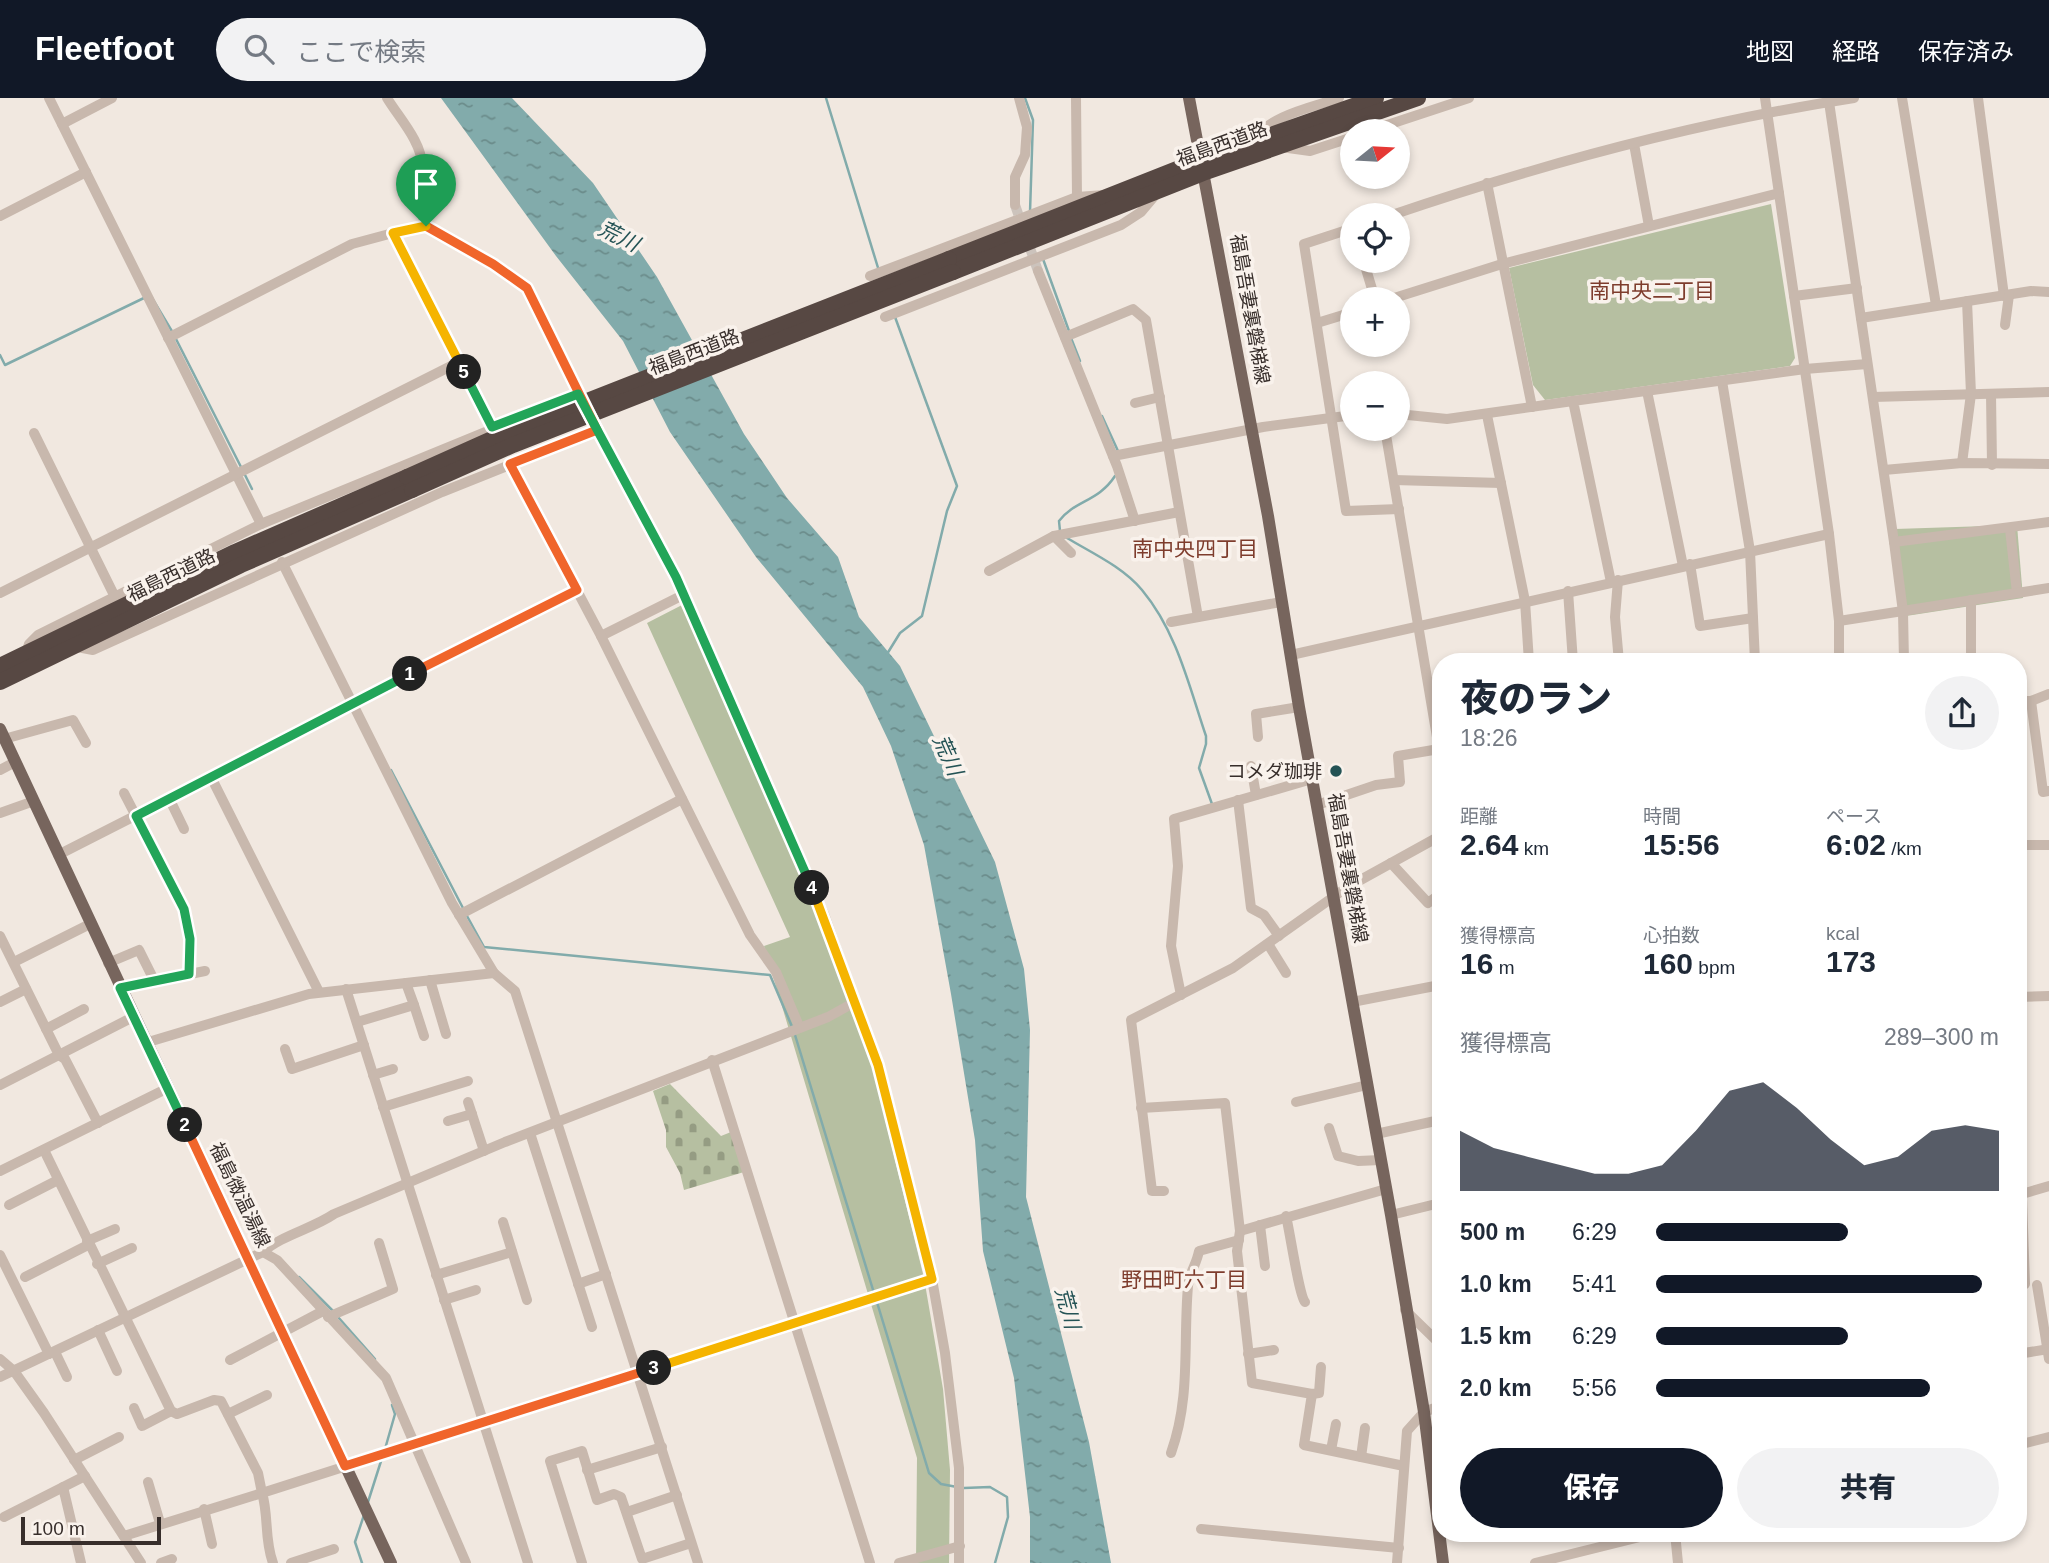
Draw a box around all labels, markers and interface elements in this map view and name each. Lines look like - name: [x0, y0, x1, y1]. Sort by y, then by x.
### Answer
- search box: [216, 18, 706, 81]
- text: Fleetfoot: [35, 30, 174, 67]
- icon: search: [240, 30, 278, 68]
- text: ここで検索: [296, 37, 426, 67]
- text: 地図: [1746, 38, 1794, 65]
- text: 経路: [1832, 38, 1880, 65]
- text: 保存済み: [1918, 38, 2014, 65]
- street label: 福島西道路: [1174, 118, 1270, 170]
- north arrow: [1340, 119, 1410, 189]
- map controls: [1340, 119, 1410, 441]
- pin: [396, 154, 456, 226]
- icon: arrive: [407, 165, 445, 203]
- button: locate: [1340, 203, 1410, 273]
- water label: 荒川: [595, 216, 645, 256]
- street label: 福島吾妻裏磐梯線: [1226, 232, 1274, 386]
- district label: 南中央二丁目: [1589, 279, 1715, 302]
- button: +: [1340, 287, 1410, 357]
- street label: 福島西道路: [646, 325, 742, 379]
- pin: 5: [447, 354, 482, 390]
- text: 5: [458, 361, 469, 382]
- button: −: [1340, 371, 1410, 441]
- district label: 南中央四丁目: [1132, 537, 1258, 560]
- street label: 福島西道路: [124, 545, 218, 605]
- pin: 1: [392, 656, 428, 692]
- text: 1: [404, 663, 415, 684]
- button: share: [1925, 676, 1999, 750]
- text: 夜のラン: [1460, 678, 1612, 720]
- text: 18:26: [1460, 725, 1518, 751]
- water label: 荒川: [929, 731, 968, 781]
- place label: コメダ珈琲: [1227, 761, 1322, 782]
- marker: コメダ珈琲: [1328, 763, 1344, 779]
- street label: 福島吾妻裏磐梯線: [1324, 791, 1372, 945]
- text: 距離: [1460, 806, 1498, 827]
- text: 時間: [1643, 806, 1681, 827]
- text: ペース: [1826, 806, 1882, 827]
- text: 2.64: [1460, 828, 1518, 861]
- text: 15:56: [1643, 828, 1720, 861]
- text: 6:02: [1826, 828, 1886, 861]
- text: km: [1518, 838, 1549, 859]
- text: /km: [1886, 838, 1922, 859]
- pin: 4: [794, 870, 830, 906]
- text: 4: [806, 877, 817, 898]
- text: kcal: [1826, 923, 1860, 944]
- text: 獲得標高: [1460, 925, 1536, 946]
- text: 心拍数: [1643, 925, 1700, 946]
- text: 173: [1826, 945, 1876, 978]
- text: 16: [1460, 947, 1493, 980]
- text: 160: [1643, 947, 1693, 980]
- text: m: [1493, 957, 1514, 978]
- text: bpm: [1693, 957, 1735, 978]
- text: 289–300 m: [1884, 1024, 1999, 1050]
- text: 獲得標高: [1460, 1030, 1552, 1056]
- pin: 2: [168, 1108, 202, 1142]
- text: 2: [179, 1114, 190, 1135]
- street label: 福島微温湯線: [206, 1139, 274, 1251]
- text: 500 m: [1460, 1219, 1525, 1245]
- text: 6:29: [1572, 1219, 1617, 1245]
- district label: 野田町六丁目: [1121, 1268, 1247, 1291]
- text: 1.0 km: [1460, 1271, 1532, 1297]
- text: 5:41: [1572, 1271, 1617, 1297]
- water label: 荒川: [1051, 1285, 1085, 1333]
- text: 1.5 km: [1460, 1323, 1532, 1349]
- text: 6:29: [1572, 1323, 1617, 1349]
- pin: 3: [636, 1350, 672, 1386]
- text: 3: [648, 1357, 659, 1378]
- text: 2.0 km: [1460, 1375, 1532, 1401]
- text: 5:56: [1572, 1375, 1617, 1401]
- button: 保存: [1460, 1448, 1723, 1528]
- button: 共有: [1737, 1448, 1999, 1528]
- scale bar: [21, 1514, 161, 1546]
- text: 100 m: [32, 1518, 85, 1539]

